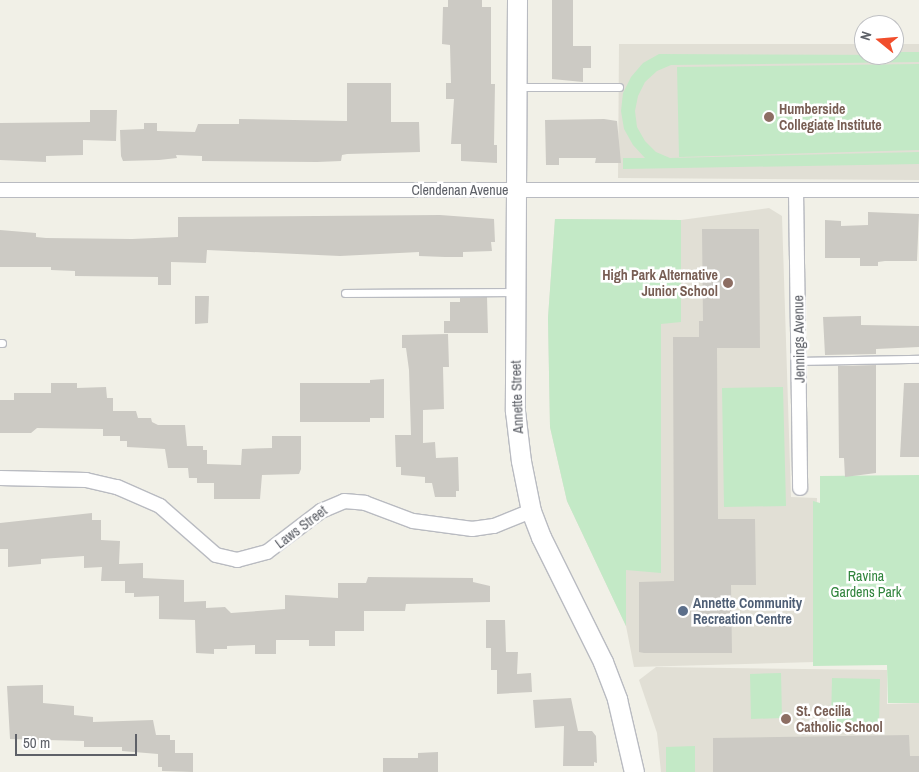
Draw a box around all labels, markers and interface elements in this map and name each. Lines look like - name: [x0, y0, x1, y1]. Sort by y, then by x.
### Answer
- north arrow: [854, 15, 904, 65]
- text: N: [856, 29, 875, 43]
- place label: Humberside Collegiate Institute: [779, 101, 882, 134]
- marker: Humberside Collegiate Institute: [763, 111, 775, 123]
- street label: Clendenan Avenue: [411, 182, 509, 198]
- place label: High Park Alternative Junior School: [602, 267, 718, 300]
- marker: High Park Alternative Junior School: [722, 277, 734, 289]
- street label: Jennings Avenue: [790, 295, 808, 383]
- street label: Annette Street: [507, 360, 527, 434]
- street label: Laws Street: [272, 502, 330, 552]
- park label: Ravina Gardens Park: [831, 568, 901, 600]
- place label: Annette Community Recreation Centre: [693, 595, 802, 628]
- marker: Annette Community Recreation Centre: [677, 605, 689, 617]
- place label: St. Cecilia Catholic School: [796, 703, 883, 736]
- marker: St. Cecilia Catholic School: [780, 713, 792, 725]
- scale bar: [18, 724, 140, 756]
- text: 50 m: [23, 732, 50, 753]

